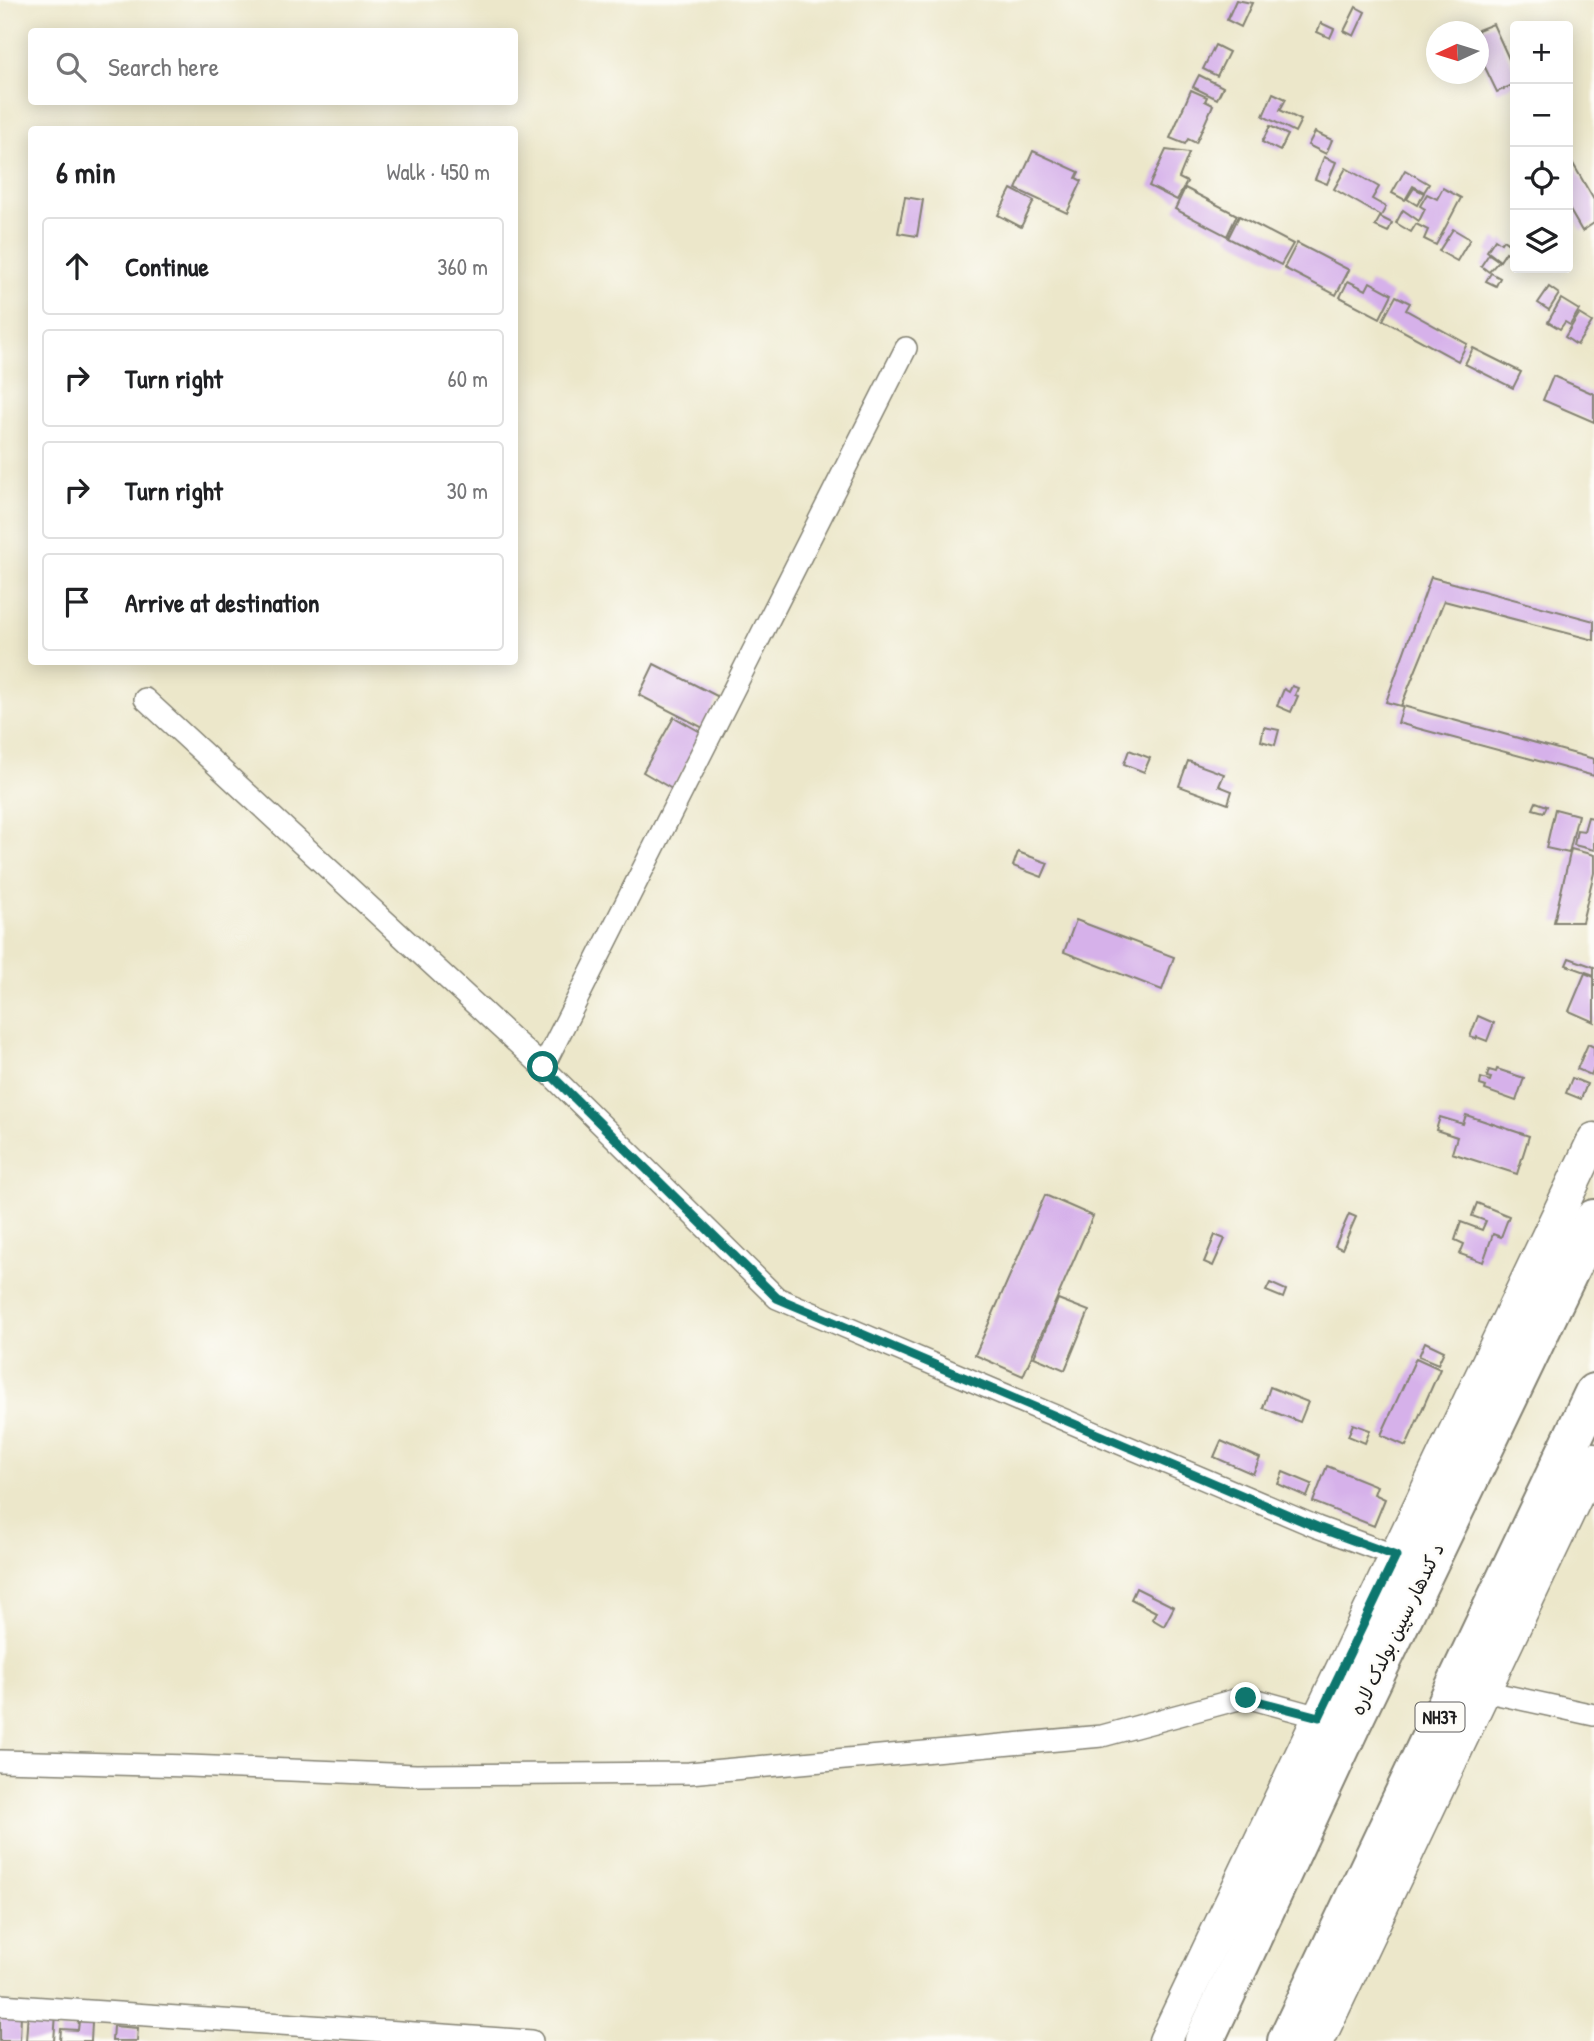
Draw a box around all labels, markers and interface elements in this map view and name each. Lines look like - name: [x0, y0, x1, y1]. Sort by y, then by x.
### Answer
- north arrow: [1426, 21, 1489, 84]
- map controls: [1510, 21, 1573, 273]
- button: +: [1510, 21, 1573, 84]
- search box: [28, 28, 518, 105]
- icon: search: [52, 48, 90, 86]
- text: Search here: [108, 49, 219, 84]
- button: −: [1510, 84, 1573, 147]
- button: locate: [1510, 147, 1573, 210]
- text: 6 min: [56, 152, 116, 192]
- text: Walk · 450 m: [386, 156, 490, 187]
- button: layers: [1510, 210, 1573, 273]
- icon: ahead: [58, 247, 96, 285]
- text: Continue: [125, 249, 209, 284]
- text: 360 m: [437, 251, 488, 282]
- icon: right: [58, 359, 96, 397]
- text: Turn right: [125, 361, 223, 396]
- text: 60 m: [448, 363, 488, 394]
- icon: right: [58, 471, 96, 509]
- text: Turn right: [125, 473, 223, 508]
- text: 30 m: [446, 475, 488, 506]
- icon: arrive: [58, 583, 96, 621]
- text: Arrive at destination: [125, 585, 320, 620]
- route start: [527, 1051, 558, 1082]
- street label: د کندهار سپین بولدک لاره: [1344, 1539, 1450, 1719]
- route end: [1230, 1682, 1261, 1713]
- road number: NH37: [1416, 1702, 1464, 1732]

